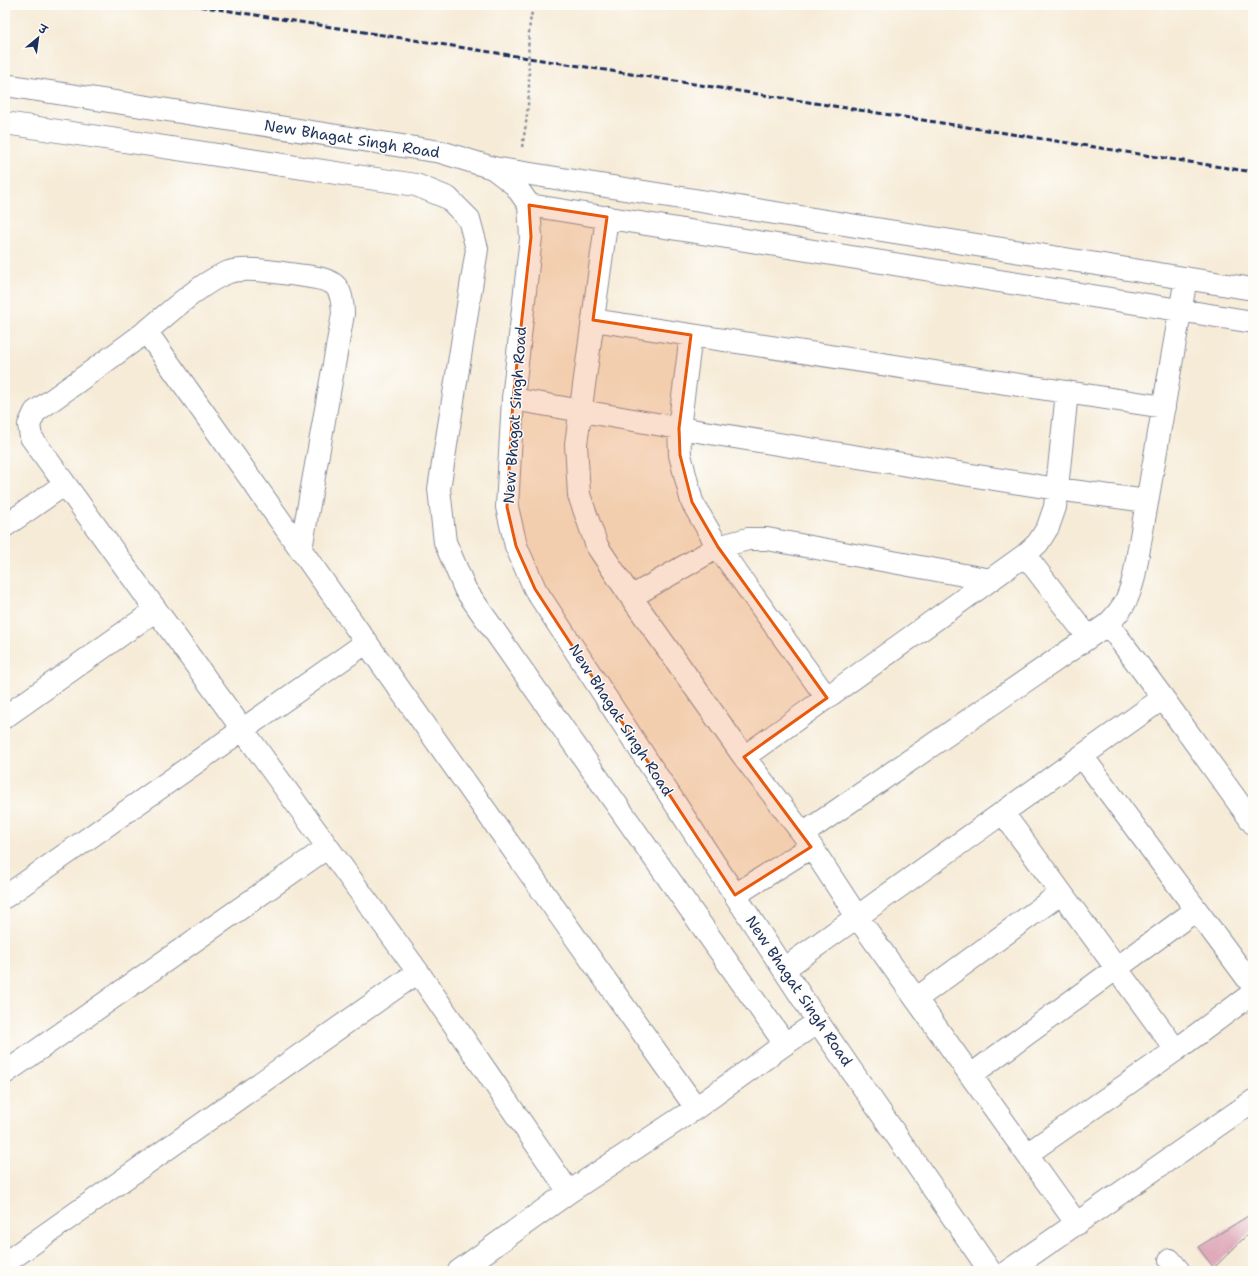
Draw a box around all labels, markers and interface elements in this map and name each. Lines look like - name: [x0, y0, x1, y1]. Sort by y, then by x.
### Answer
- north arrow: [18, 18, 58, 58]
- text: उ: [35, 21, 51, 39]
- street label: New Bhagat Singh Road: [263, 115, 442, 163]
- street label: New Bhagat Singh Road: [499, 325, 531, 504]
- street label: New Bhagat Singh Road: [564, 640, 678, 800]
- street label: New Bhagat Singh Road: [741, 912, 857, 1071]

